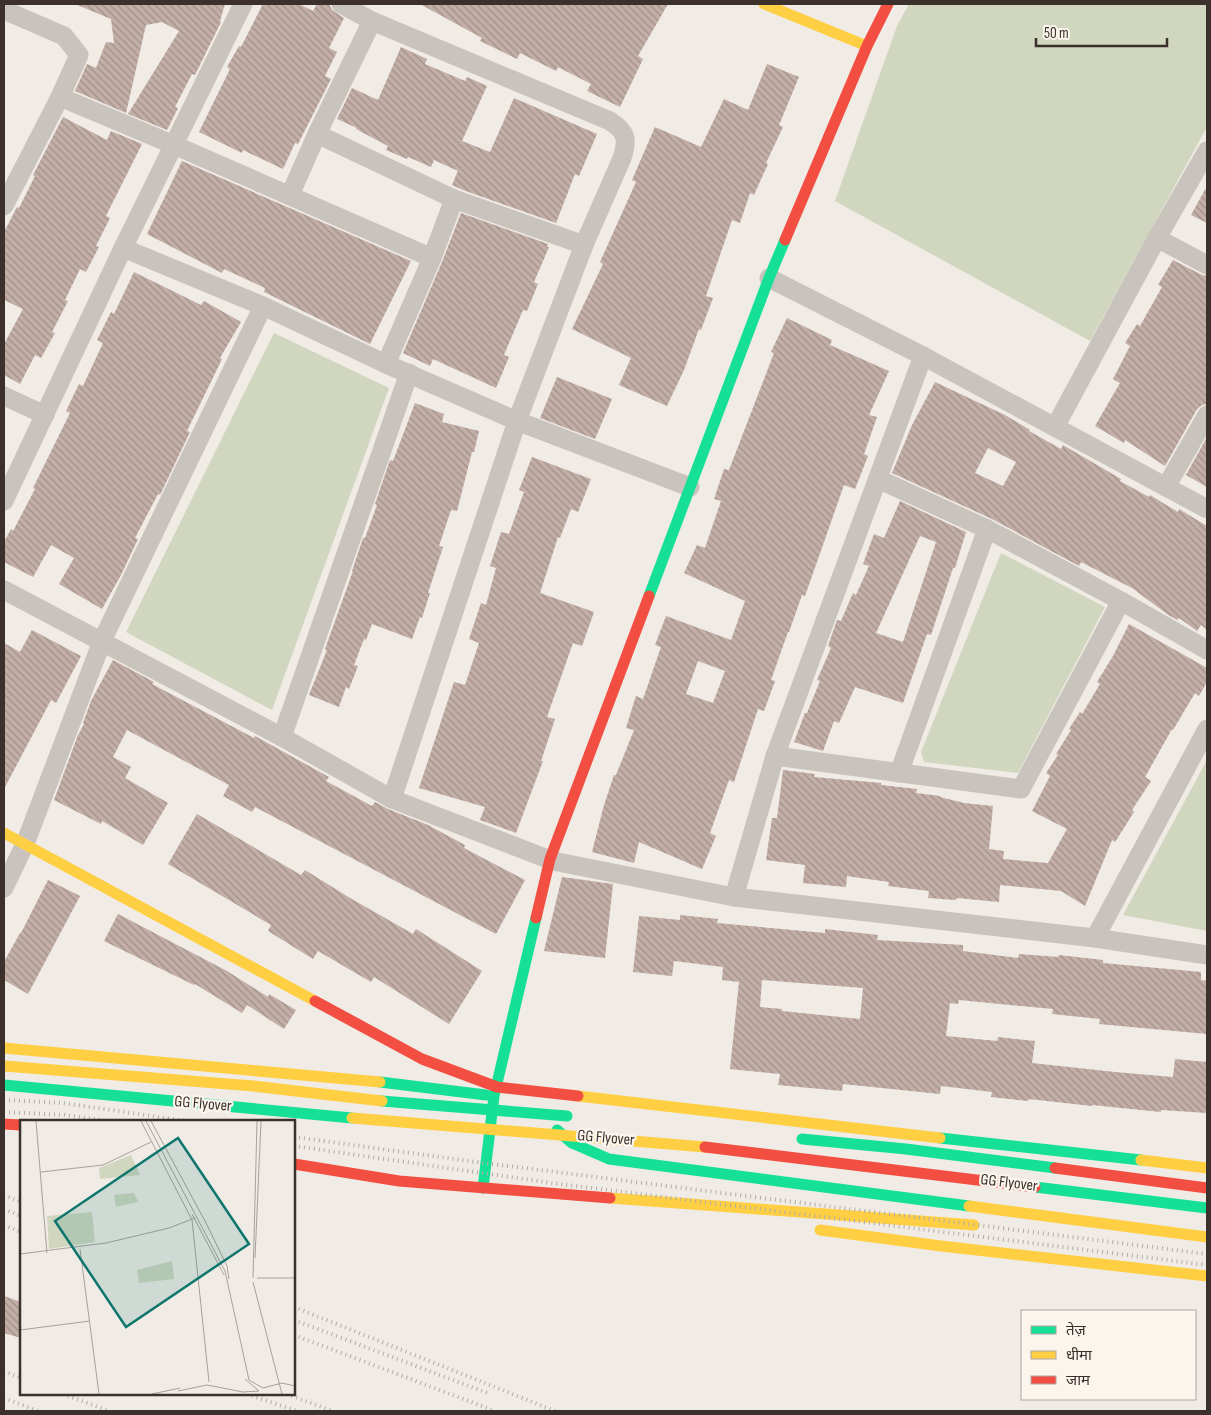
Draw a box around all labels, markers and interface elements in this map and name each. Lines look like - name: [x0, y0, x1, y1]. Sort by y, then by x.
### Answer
- scale bar: [1036, 15, 1167, 47]
- text: 50 m: [1044, 24, 1069, 43]
- street label: GG Flyover: [174, 1092, 233, 1116]
- inset map: [20, 1120, 295, 1395]
- street label: GG Flyover: [577, 1126, 636, 1150]
- street label: GG Flyover: [979, 1170, 1039, 1196]
- legend: [1021, 1310, 1196, 1400]
- text: तेज़: [1066, 1321, 1087, 1340]
- text: धीमा: [1066, 1346, 1093, 1365]
- text: जाम: [1066, 1371, 1091, 1390]

